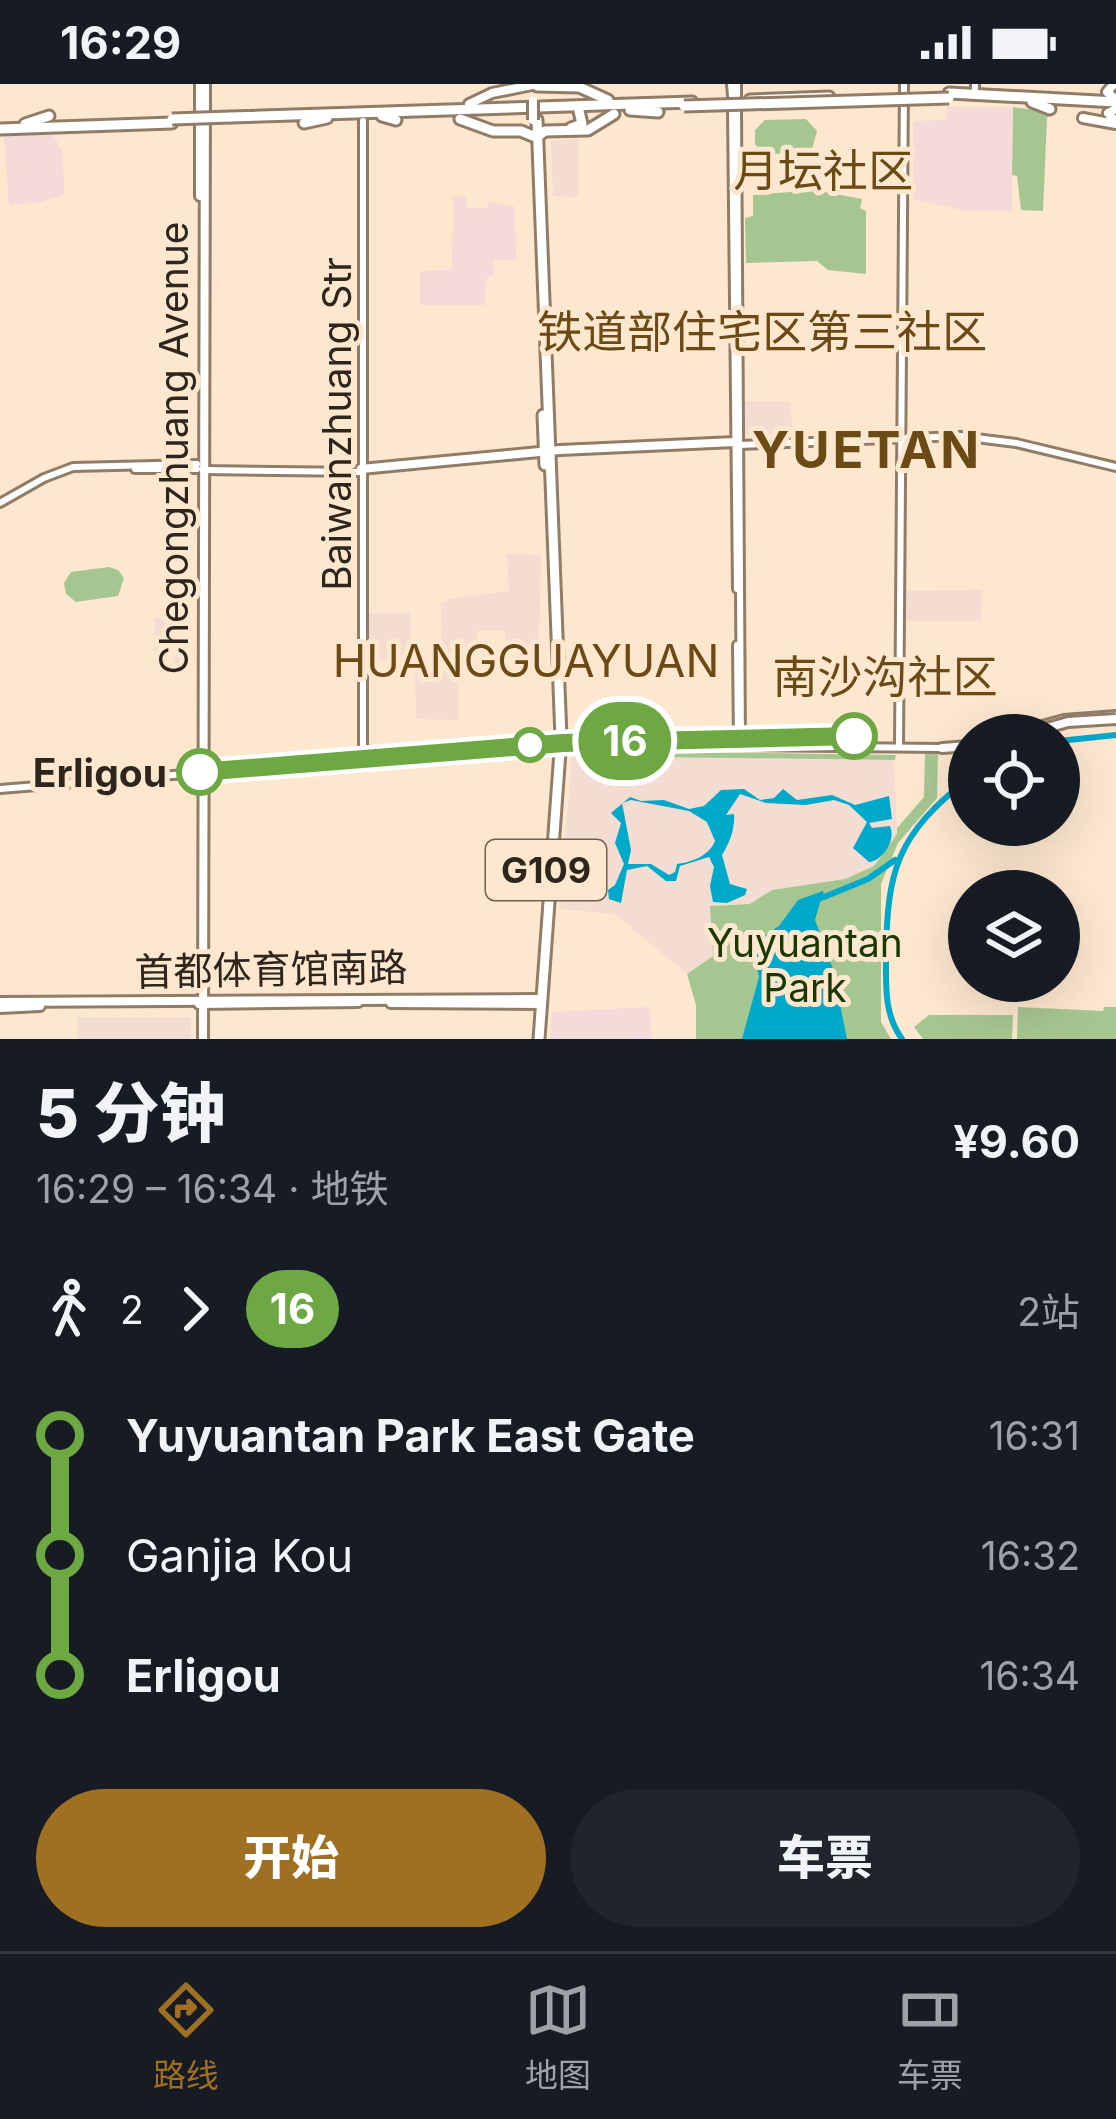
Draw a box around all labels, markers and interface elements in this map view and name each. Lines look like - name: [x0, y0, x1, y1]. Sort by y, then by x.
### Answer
- text: 16:29: [60, 15, 181, 70]
- district label: 月坛社区: [733, 143, 913, 198]
- street label: Chegongzhuang Avenue: [150, 221, 197, 675]
- street label: Baiwanzhuang Str: [313, 257, 360, 591]
- district label: 铁道部住宅区第三社区: [537, 304, 987, 359]
- district label: YUETAN: [752, 419, 982, 480]
- district label: HUANGGUAYUAN: [333, 633, 719, 688]
- district label: 南沙沟社区: [772, 649, 998, 704]
- line badge: 16: [571, 702, 679, 780]
- unlabelled marker: [832, 714, 876, 758]
- map controls: [948, 714, 1080, 1002]
- button: locate: [948, 714, 1080, 846]
- text: 16: [602, 715, 648, 766]
- unlabelled marker: [514, 729, 546, 761]
- place label: Erligou: [33, 749, 167, 796]
- marker: Erligou: [178, 750, 222, 794]
- road number: G109: [486, 840, 606, 900]
- button: layers: [948, 870, 1080, 1002]
- park label: Yuyuantan Park: [707, 919, 903, 1011]
- street label: 首都体育馆南路: [134, 943, 408, 995]
- text: 5 分钟: [36, 1073, 225, 1153]
- text: ¥9.60: [953, 1114, 1080, 1169]
- text: 16:29 – 16:34 · 地铁: [36, 1165, 388, 1212]
- icon: walk: [36, 1276, 102, 1342]
- icon: forward: [162, 1276, 228, 1342]
- text: 16: [270, 1283, 315, 1334]
- text: 2: [120, 1286, 144, 1333]
- text: 2站: [1017, 1288, 1080, 1335]
- text: Yuyuantan Park East Gate: [126, 1408, 695, 1463]
- text: 16:31: [989, 1412, 1080, 1459]
- text: Ganjia Kou: [126, 1528, 353, 1583]
- text: 16:32: [981, 1532, 1080, 1579]
- text: Erligou: [126, 1648, 281, 1703]
- text: 16:34: [979, 1652, 1080, 1699]
- button: 开始: [36, 1789, 546, 1927]
- button: 车票: [570, 1789, 1080, 1927]
- tab: 路线: [153, 1977, 219, 2097]
- tab: 地图: [525, 1977, 591, 2097]
- tab: 车票: [897, 1977, 963, 2097]

